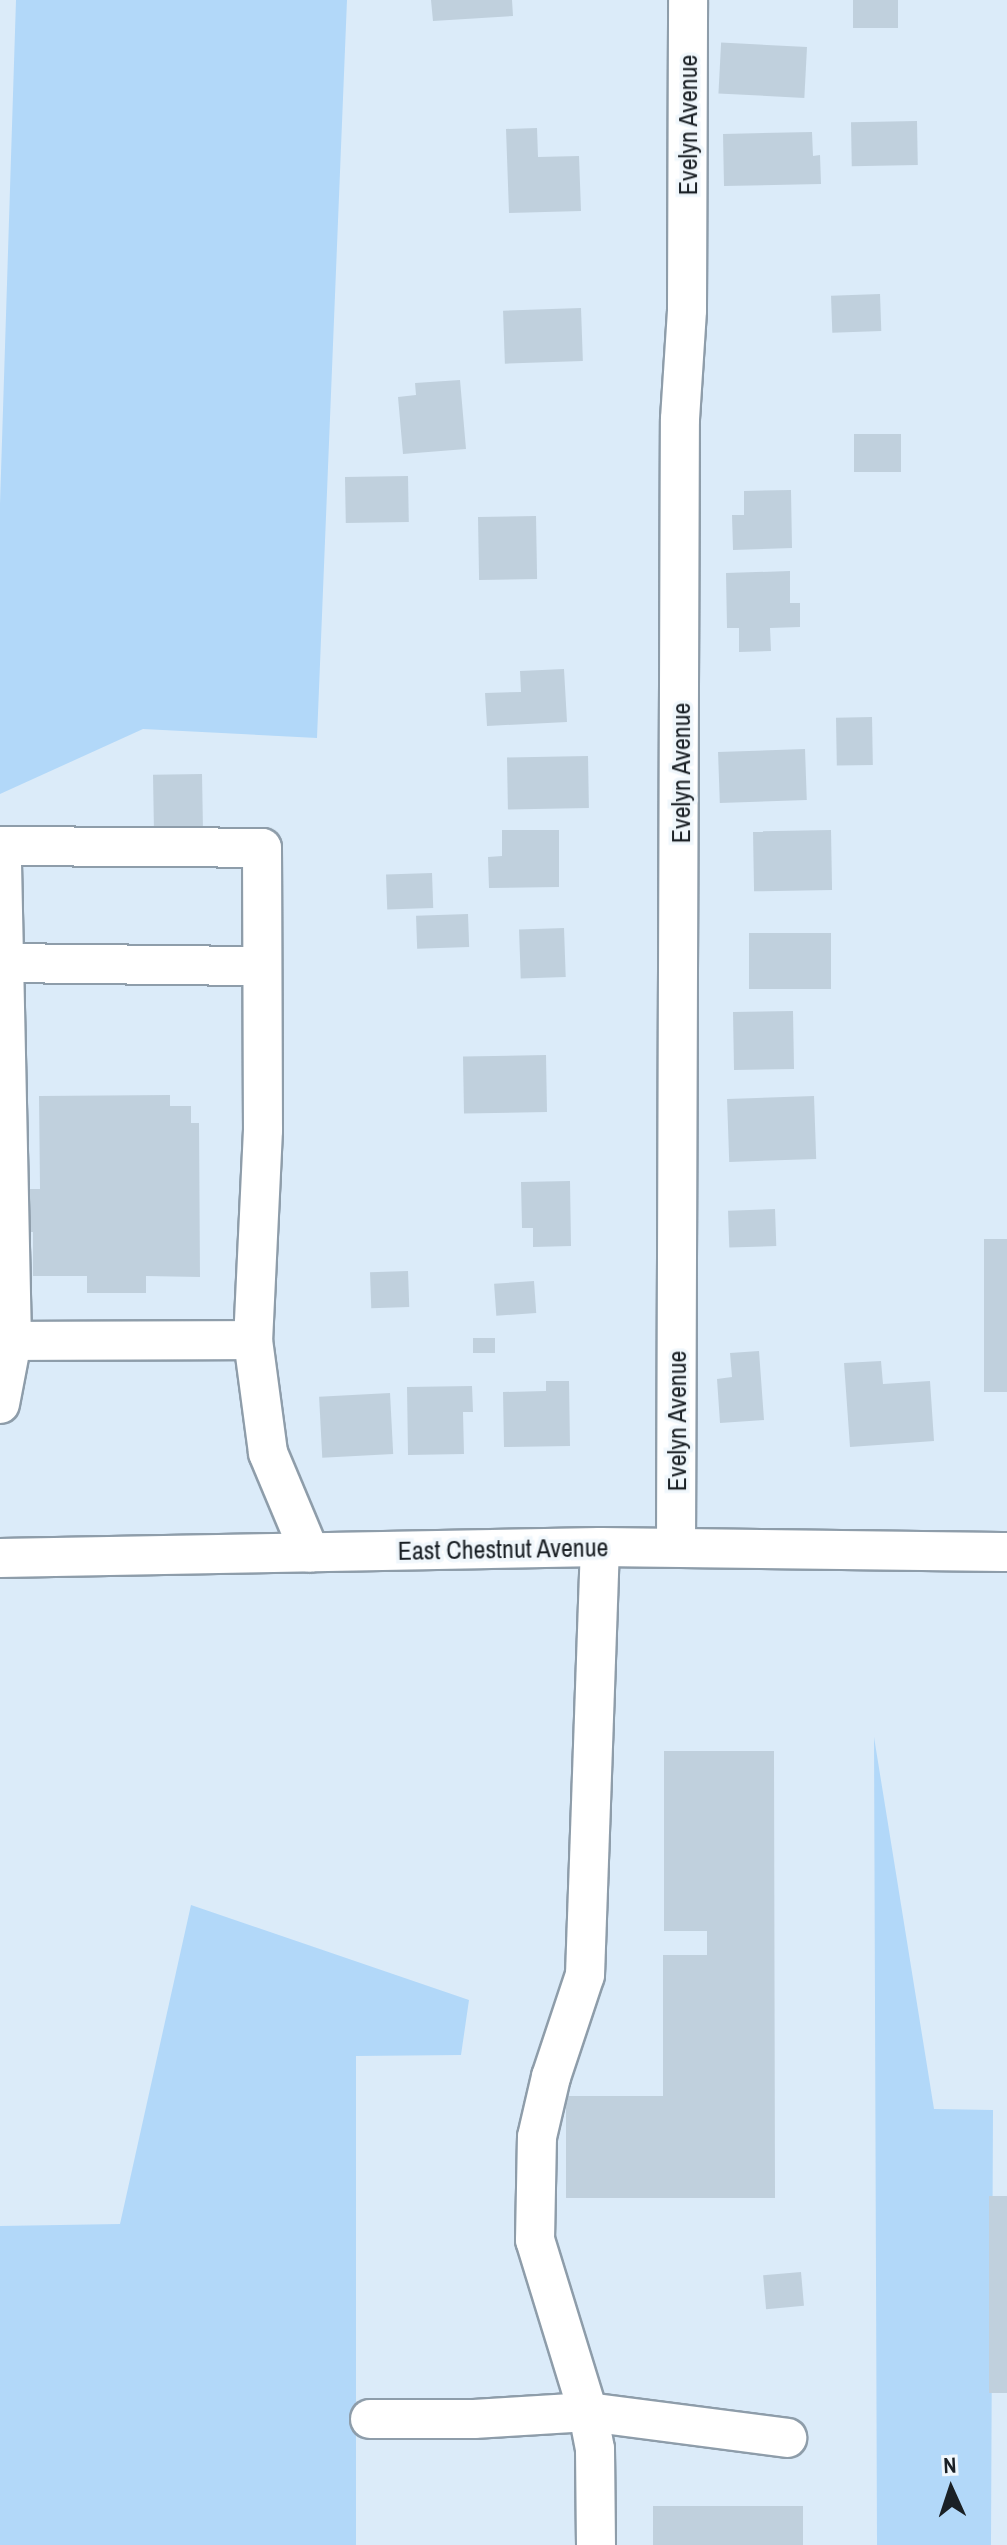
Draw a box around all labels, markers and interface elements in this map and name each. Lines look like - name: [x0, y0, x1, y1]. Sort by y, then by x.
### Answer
- street label: Evelyn Avenue: [672, 54, 704, 196]
- street label: Evelyn Avenue: [665, 702, 697, 844]
- street label: Evelyn Avenue: [661, 1350, 693, 1492]
- street label: East Chestnut Avenue: [397, 1532, 609, 1566]
- north arrow: [911, 2449, 991, 2529]
- text: N: [942, 2450, 957, 2480]

